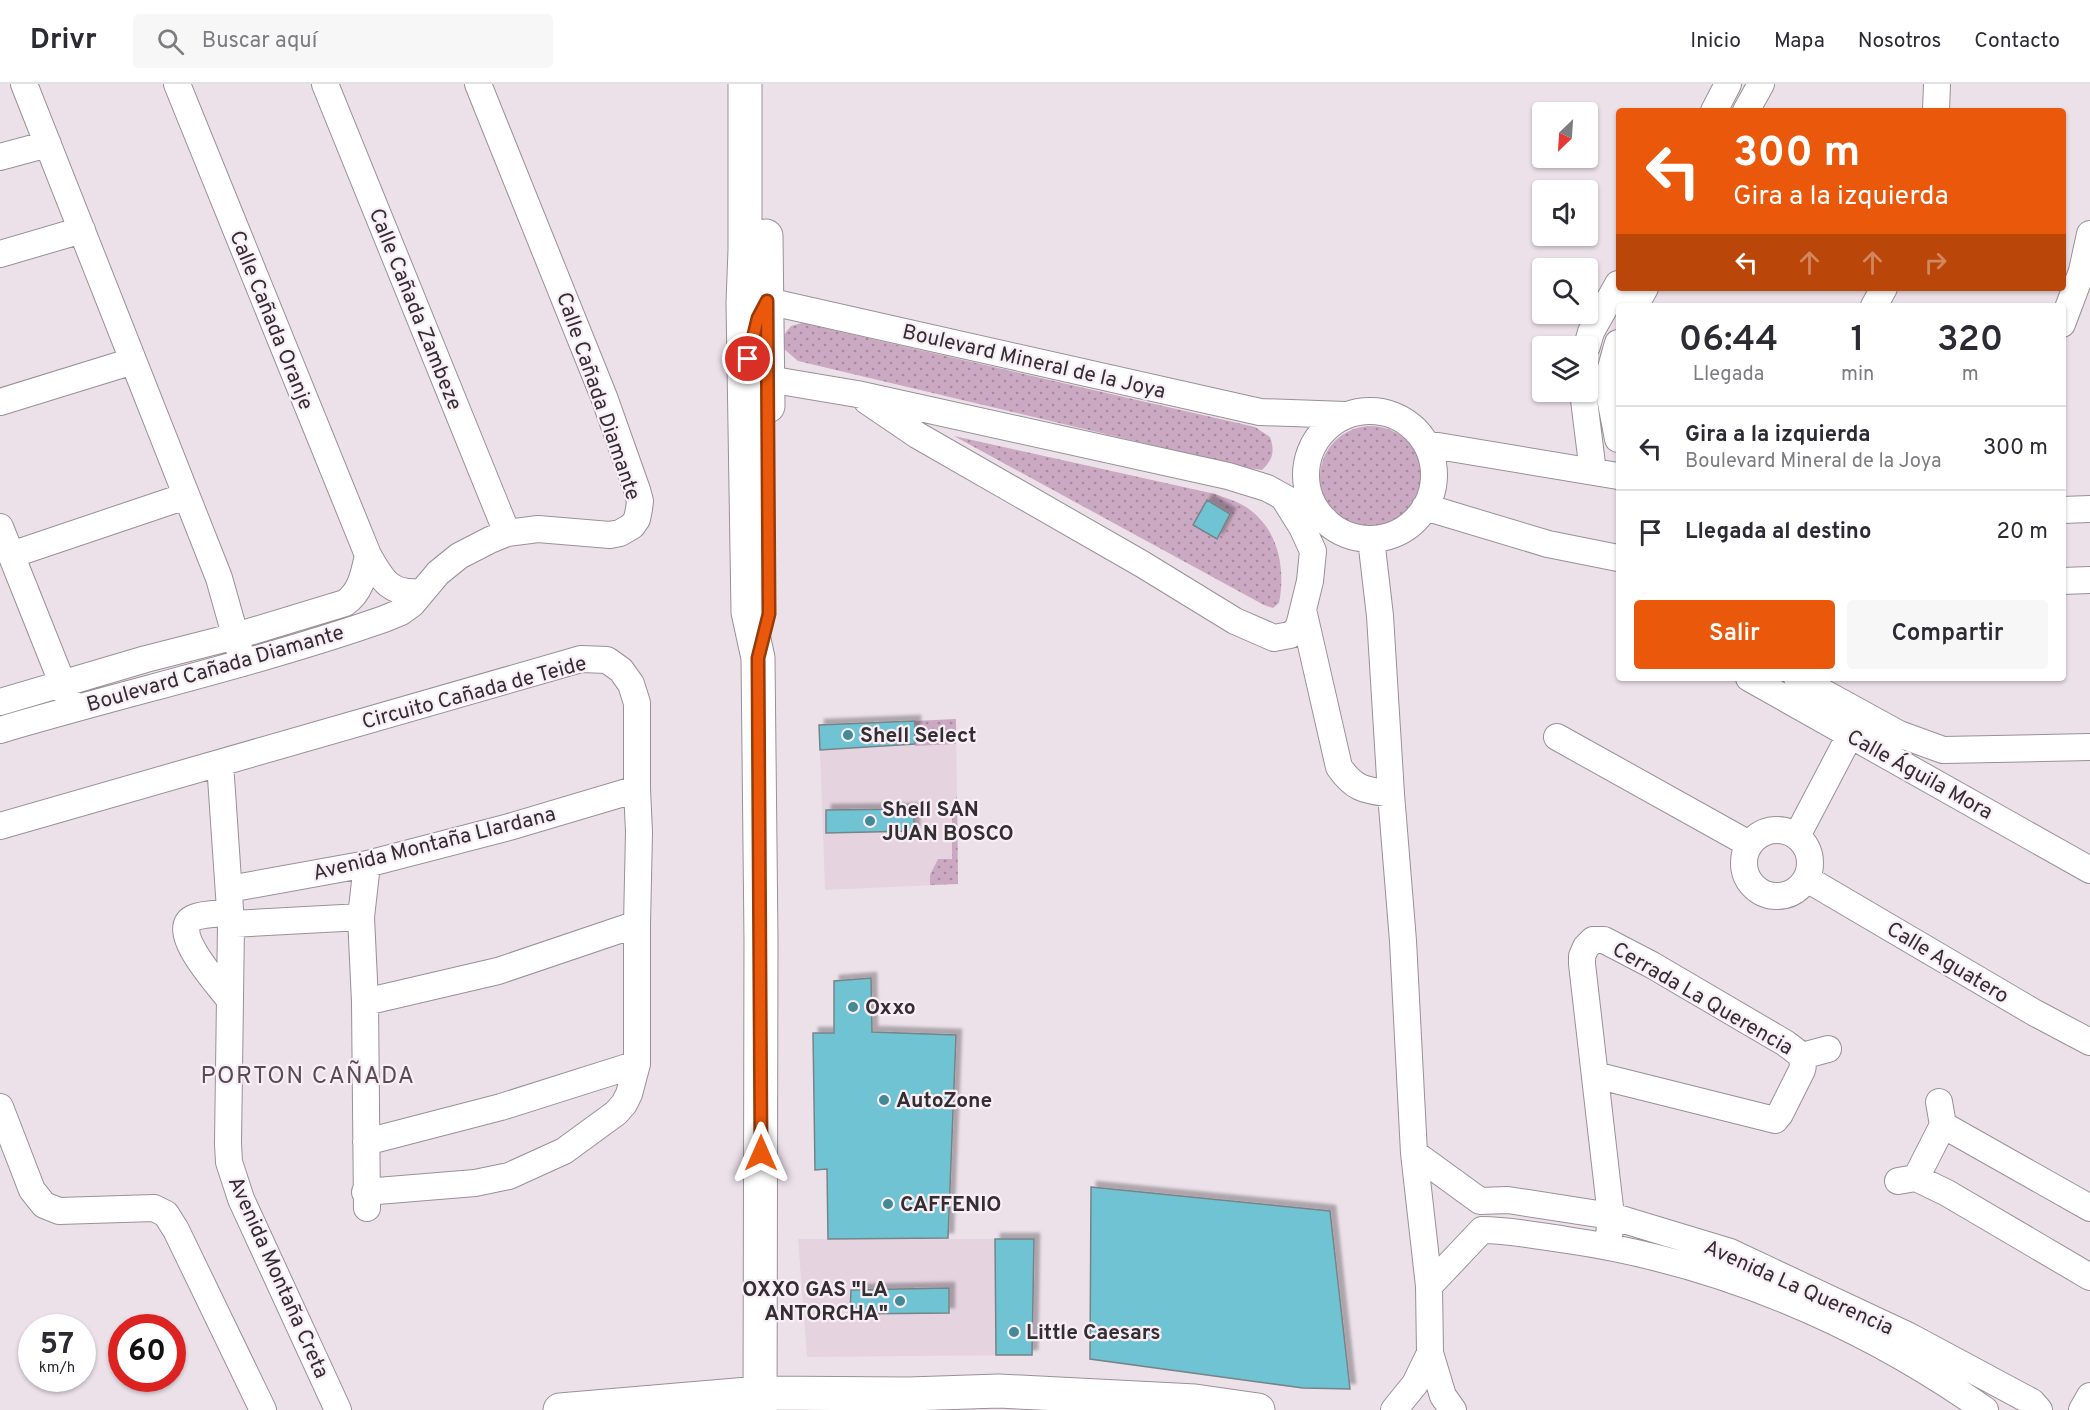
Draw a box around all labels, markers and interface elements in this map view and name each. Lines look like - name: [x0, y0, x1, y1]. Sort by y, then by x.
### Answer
- search box: [133, 14, 553, 68]
- text: Drivr: [30, 23, 97, 59]
- icon: search: [154, 25, 187, 58]
- text: Buscar aquí: [202, 28, 317, 55]
- text: Inicio: [1690, 28, 1741, 55]
- text: Mapa: [1774, 28, 1825, 55]
- text: Nosotros: [1858, 28, 1941, 55]
- text: Contacto: [1974, 28, 2060, 55]
- north arrow: [1532, 102, 1598, 168]
- map controls: [1532, 102, 1598, 402]
- text: 300 m: [1733, 128, 1860, 181]
- icon: left: [1634, 132, 1712, 210]
- button: sound: [1532, 180, 1598, 246]
- text: Gira a la izquierda: [1733, 180, 1949, 214]
- street label: Calle Cañada Zambeze: [362, 205, 467, 414]
- street label: Calle Cañada Oranje: [222, 227, 319, 414]
- icon: left: [1730, 246, 1763, 279]
- icon: ahead: [1793, 246, 1826, 279]
- icon: ahead: [1856, 246, 1889, 279]
- icon: right: [1919, 246, 1952, 279]
- button: search: [1532, 258, 1598, 324]
- street label: Calle Cañada Diamante: [549, 289, 646, 504]
- text: 06:44: [1679, 318, 1778, 364]
- text: 1: [1851, 318, 1865, 364]
- text: 320: [1937, 318, 2003, 364]
- street label: Boulevard Mineral de la Joya: [899, 319, 1168, 406]
- pin: [722, 333, 773, 384]
- button: layers: [1532, 336, 1598, 402]
- icon: arrive: [731, 342, 764, 375]
- text: Llegada: [1693, 362, 1764, 388]
- text: min: [1841, 362, 1874, 388]
- text: m: [1962, 362, 1979, 388]
- text: Gira a la izquierda: [1685, 422, 1871, 449]
- icon: left: [1634, 432, 1667, 465]
- text: 300 m: [1983, 435, 2048, 462]
- text: Boulevard Mineral de la Joya: [1685, 449, 1942, 475]
- icon: arrive: [1634, 516, 1667, 549]
- text: Llegada al destino: [1685, 519, 1871, 546]
- text: 20 m: [1997, 519, 2048, 546]
- button: Salir: [1634, 600, 1835, 669]
- button: Compartir: [1847, 600, 2048, 669]
- street label: Boulevard Cañada Diamante: [84, 620, 347, 719]
- street label: Circuito Cañada de Teide: [359, 650, 590, 736]
- place label: Shell Select: [860, 723, 976, 750]
- street label: Calle Águila Mora: [1841, 723, 1998, 827]
- marker: Shell Select: [841, 728, 855, 742]
- place label: Shell SAN JUAN BOSCO: [882, 797, 1014, 848]
- street label: Avenida Montaña Llardana: [310, 801, 559, 888]
- marker: Shell SAN JUAN BOSCO: [863, 814, 877, 828]
- street label: Calle Aguatero: [1881, 916, 2013, 1010]
- street label: Cerrada La Querencia: [1607, 936, 1798, 1062]
- place label: Oxxo: [865, 995, 916, 1022]
- marker: Oxxo: [846, 1000, 860, 1014]
- district label: PORTON CAÑADA: [200, 1060, 416, 1092]
- place label: AutoZone: [896, 1088, 992, 1115]
- marker: AutoZone: [877, 1093, 891, 1107]
- position arrow: [729, 1121, 793, 1185]
- street label: Avenida Montaña Creta: [221, 1172, 334, 1383]
- place label: CAFFENIO: [900, 1192, 1001, 1219]
- marker: CAFFENIO: [881, 1197, 895, 1211]
- street label: Avenida La Querencia: [1699, 1234, 1897, 1342]
- place label: OXXO GAS "LA ANTORCHA": [742, 1277, 888, 1328]
- marker: OXXO GAS "LA ANTORCHA": [893, 1294, 907, 1308]
- speed limit sign: 60: [108, 1314, 186, 1392]
- place label: Little Caesars: [1026, 1320, 1161, 1347]
- marker: Little Caesars: [1007, 1325, 1021, 1339]
- text: 57: [40, 1327, 74, 1364]
- text: km/h: [39, 1359, 75, 1378]

